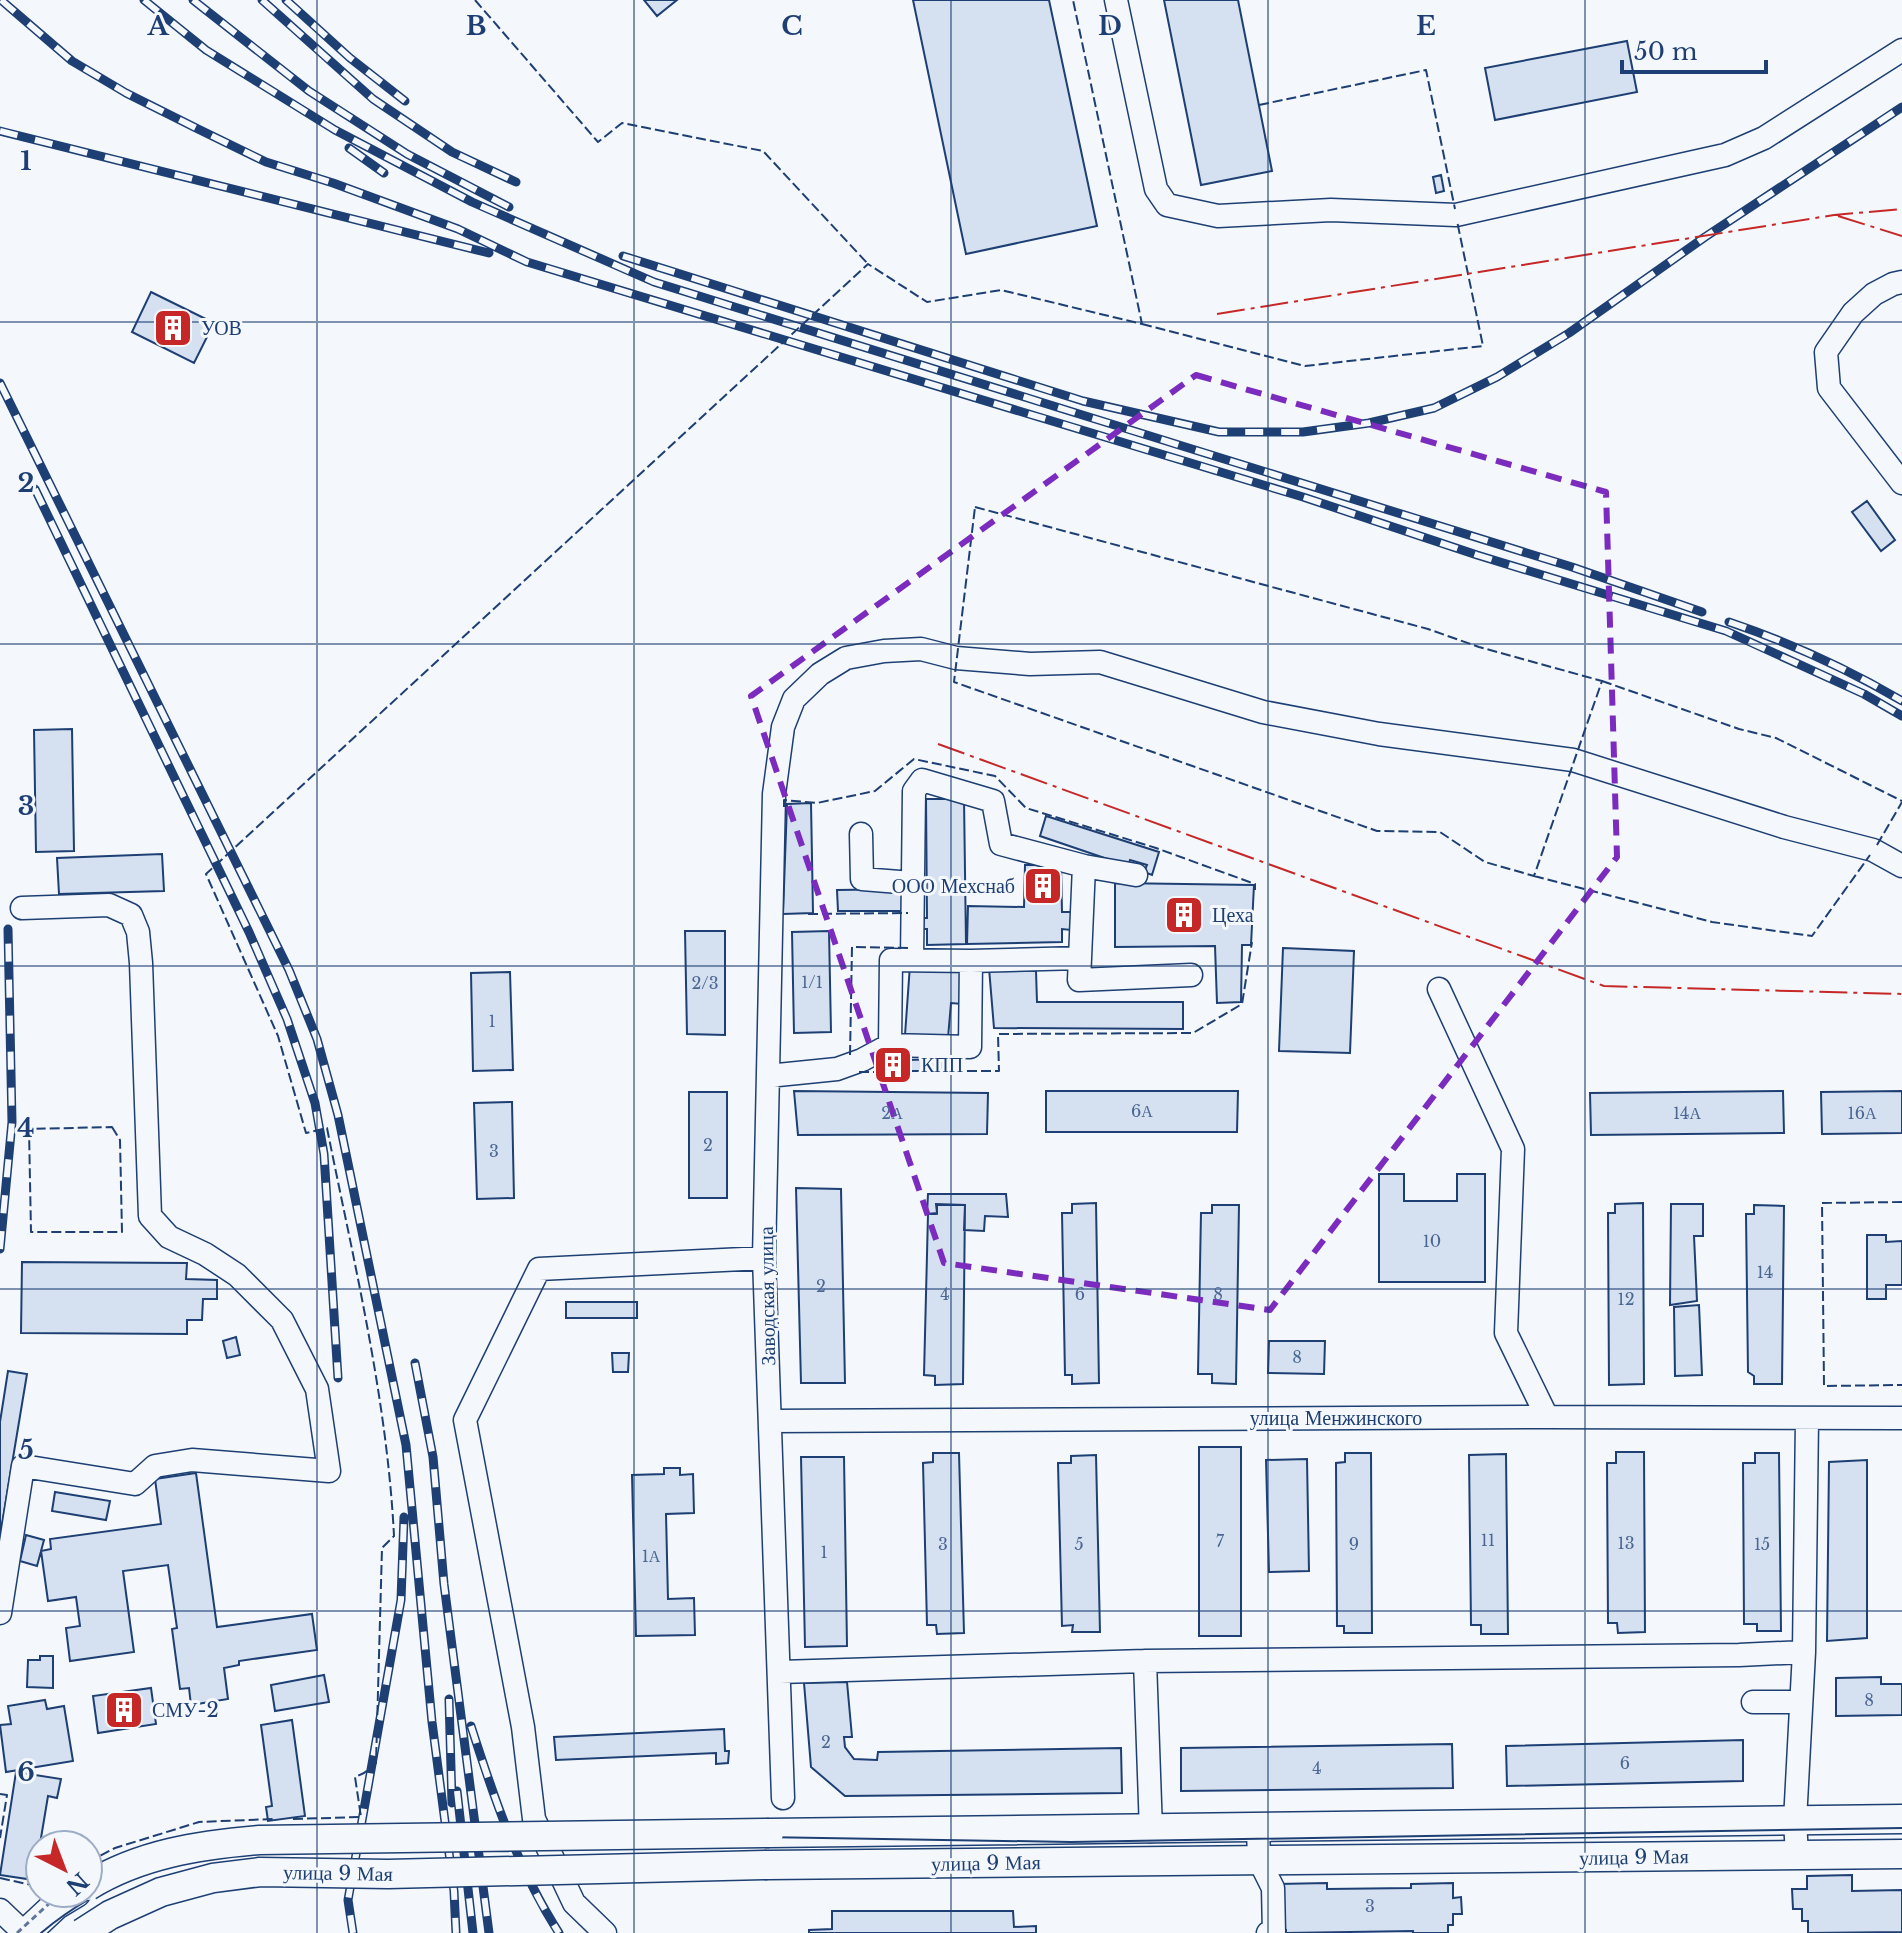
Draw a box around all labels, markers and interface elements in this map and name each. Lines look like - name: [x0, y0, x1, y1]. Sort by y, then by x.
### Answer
- text: A: [146, 10, 169, 42]
- text: B: [466, 10, 486, 42]
- text: C: [781, 10, 803, 42]
- text: D: [1098, 10, 1122, 42]
- text: E: [1416, 10, 1436, 42]
- scale bar: [1622, 24, 1766, 74]
- text: 50 m: [1634, 37, 1698, 66]
- text: 1: [20, 145, 32, 177]
- building icon: УОВ: [152, 307, 194, 349]
- place label: УОВ: [201, 316, 242, 340]
- text: 2: [18, 467, 34, 499]
- text: 3: [18, 790, 34, 822]
- building icon: ООО Мехснаб: [1022, 865, 1064, 907]
- place label: ООО Мехснаб: [892, 874, 1015, 898]
- building icon: Цеха: [1163, 894, 1205, 936]
- place label: Цеха: [1212, 903, 1254, 927]
- house number: 1/1: [801, 972, 823, 992]
- house number: 2/3: [691, 973, 719, 993]
- house number: 1: [488, 1011, 496, 1031]
- building icon: КПП: [872, 1044, 914, 1086]
- place label: КПП: [921, 1053, 963, 1077]
- house number: 6А: [1131, 1101, 1153, 1121]
- house number: 2А: [881, 1103, 903, 1123]
- house number: 14А: [1673, 1103, 1701, 1123]
- house number: 16А: [1848, 1103, 1877, 1123]
- text: 4: [17, 1112, 35, 1144]
- house number: 2: [703, 1135, 713, 1155]
- house number: 3: [489, 1141, 499, 1161]
- street label: Заводская улица: [754, 1226, 780, 1366]
- house number: 10: [1423, 1231, 1441, 1251]
- house number: 14: [1757, 1262, 1773, 1282]
- house number: 2: [816, 1276, 826, 1296]
- house number: 4: [940, 1284, 950, 1304]
- house number: 6: [1075, 1284, 1085, 1304]
- house number: 8: [1213, 1284, 1223, 1304]
- house number: 12: [1618, 1289, 1635, 1309]
- house number: 8: [1292, 1347, 1302, 1367]
- street label: улица Менжинского: [1250, 1406, 1422, 1430]
- text: 5: [18, 1434, 34, 1466]
- house number: 11: [1481, 1530, 1495, 1550]
- house number: 7: [1216, 1531, 1225, 1551]
- house number: 13: [1618, 1533, 1635, 1553]
- house number: 3: [938, 1534, 948, 1554]
- house number: 5: [1074, 1534, 1084, 1554]
- house number: 9: [1349, 1534, 1359, 1554]
- house number: 15: [1754, 1534, 1770, 1554]
- house number: 1: [820, 1542, 828, 1562]
- house number: 1А: [642, 1546, 661, 1566]
- building icon: СМУ-2: [103, 1689, 145, 1731]
- house number: 8: [1864, 1690, 1874, 1710]
- place label: СМУ-2: [152, 1698, 219, 1722]
- house number: 2: [821, 1732, 831, 1752]
- house number: 6: [1620, 1753, 1630, 1773]
- text: 6: [17, 1756, 35, 1788]
- house number: 4: [1312, 1758, 1322, 1778]
- north arrow: [24, 1829, 104, 1909]
- street label: улица 9 Мая: [1579, 1844, 1689, 1870]
- street label: улица 9 Мая: [931, 1850, 1041, 1876]
- street label: улица 9 Мая: [283, 1860, 393, 1886]
- text: N: [60, 1867, 94, 1901]
- house number: 3: [1365, 1896, 1375, 1916]

